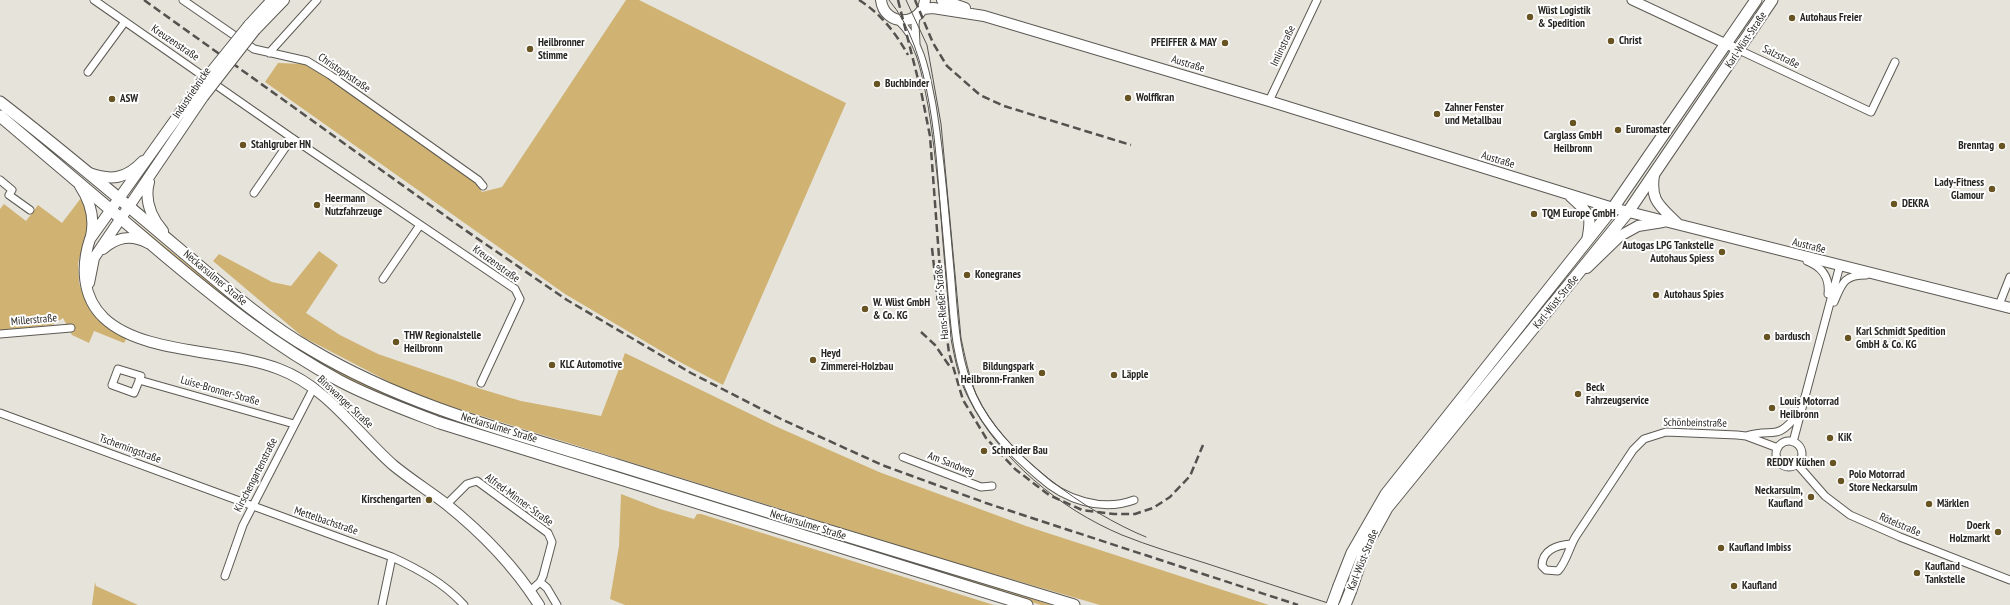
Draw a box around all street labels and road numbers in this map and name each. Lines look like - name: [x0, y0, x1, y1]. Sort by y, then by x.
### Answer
- street label: Karl-Wüst-Straße: [1722, 9, 1770, 71]
- street label: Kreuzenstraße: [149, 22, 201, 64]
- street label: Imlinstraße: [1268, 23, 1298, 69]
- street label: Salzstraße: [1760, 42, 1802, 72]
- street label: Christophstraße: [315, 51, 373, 95]
- street label: Austraße: [1170, 53, 1206, 75]
- street label: Industriebrücke: [170, 65, 214, 121]
- street label: Austraße: [1480, 149, 1516, 171]
- street label: Austraße: [1791, 235, 1827, 257]
- street label: Kreuzenstraße: [470, 243, 522, 285]
- street label: Neckarsulmer Straße: [180, 248, 250, 308]
- street label: Hans-Rießer-Straße: [932, 264, 952, 340]
- street label: Karl-Wüst-Straße: [1530, 273, 1582, 331]
- street label: Millerstraße: [10, 311, 58, 329]
- street label: Luise-Bronner-Straße: [179, 373, 261, 409]
- street label: Binswanger Straße: [314, 373, 376, 431]
- street label: Neckarsulmer Straße: [459, 410, 539, 446]
- street label: Schönbeinstraße: [1663, 416, 1727, 430]
- street label: Tscherningstraße: [97, 432, 163, 466]
- street label: Kirschengartenstraße: [232, 436, 280, 514]
- street label: Am Sandweg: [926, 449, 976, 479]
- street label: Alfred-Minner-Straße: [482, 471, 556, 529]
- street label: Mettelbachstraße: [292, 504, 360, 538]
- street label: Neckarsulmer Straße: [768, 507, 848, 543]
- street label: Rötelstraße: [1877, 510, 1923, 540]
- street label: Karl-Wüst-Straße: [1345, 527, 1381, 593]

